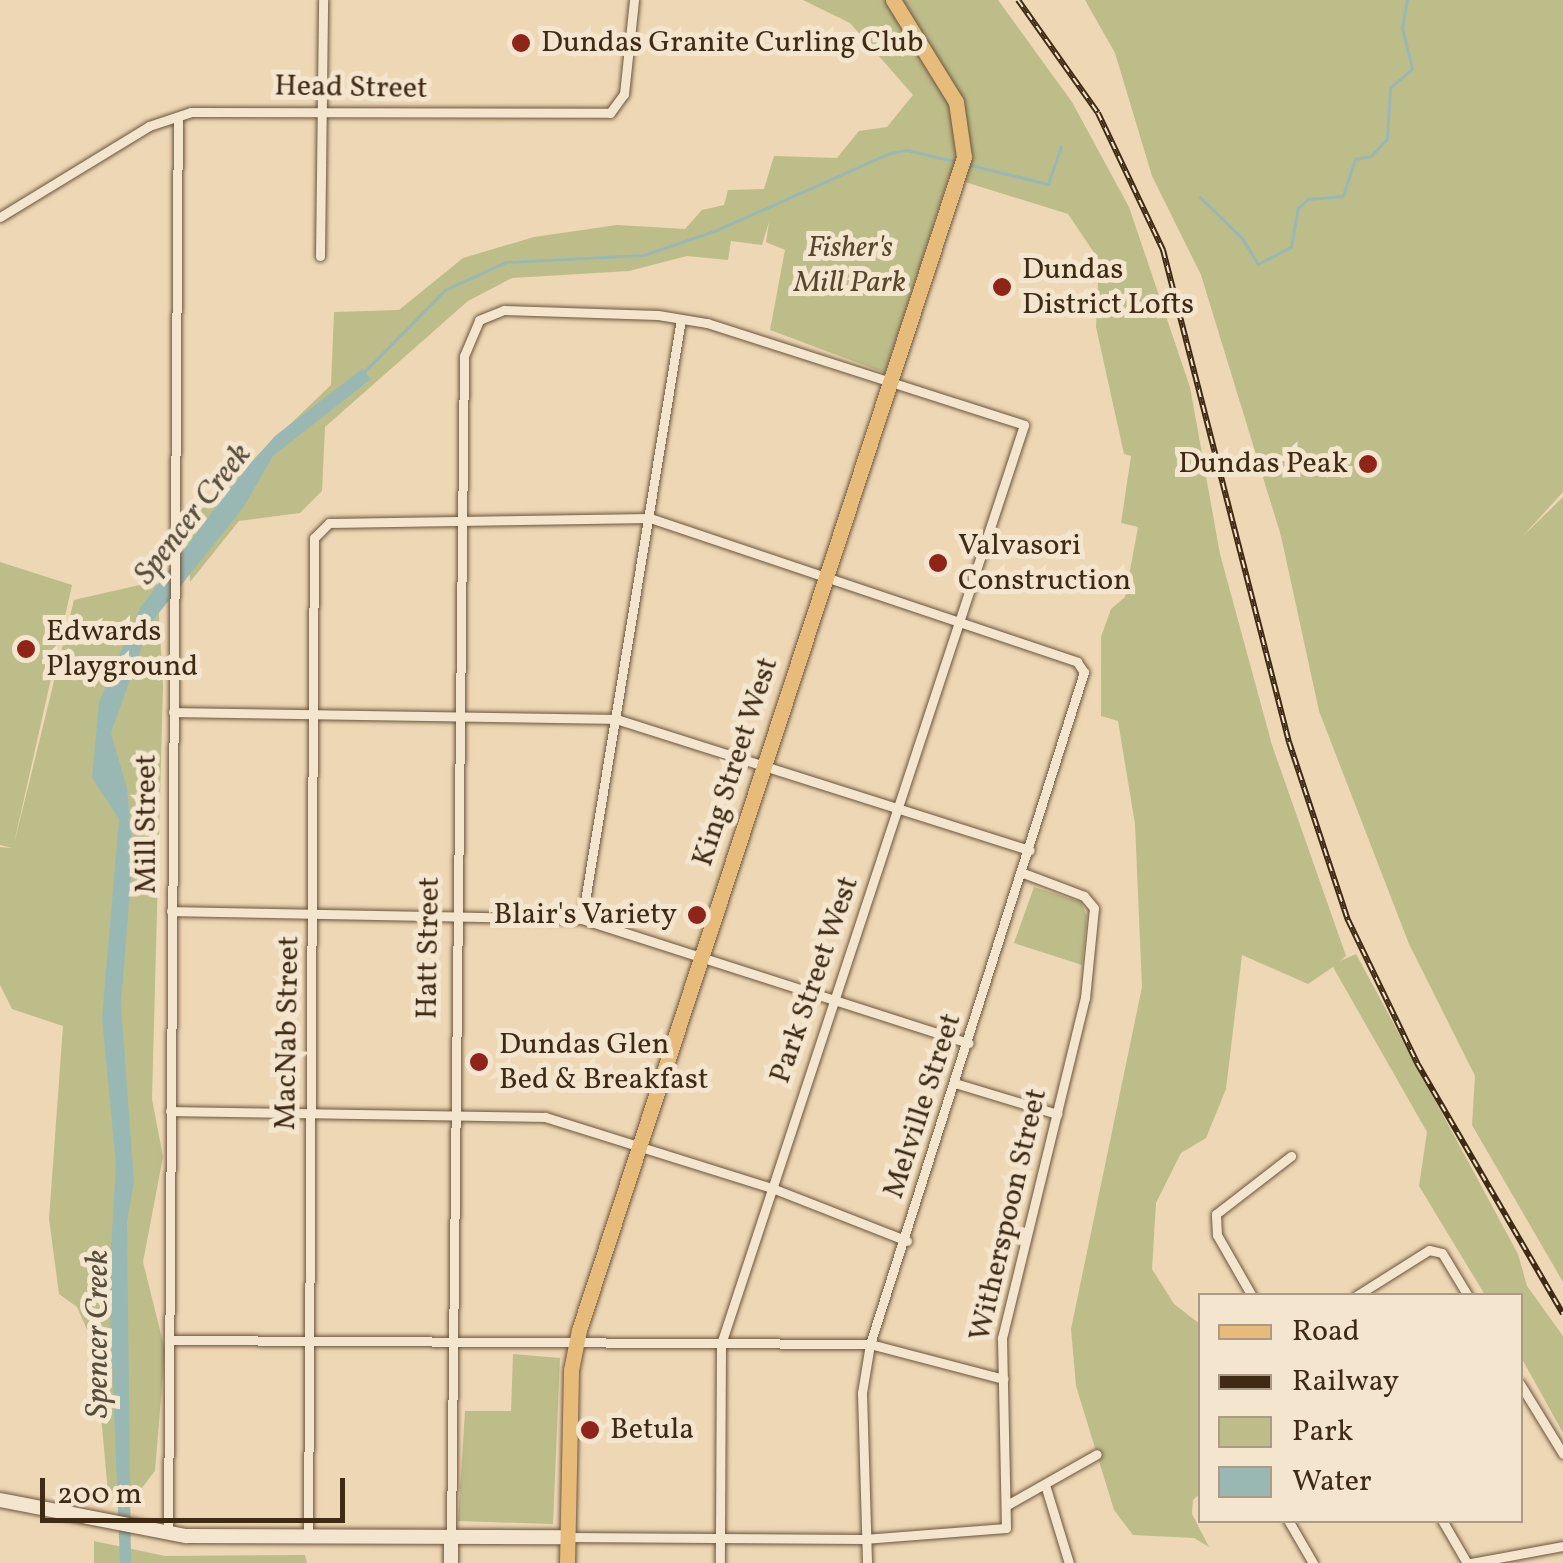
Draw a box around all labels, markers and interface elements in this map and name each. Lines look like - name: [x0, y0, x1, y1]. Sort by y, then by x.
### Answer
- place label: Dundas Granite Curling Club: [541, 25, 923, 61]
- marker: Dundas Granite Curling Club: [510, 32, 532, 54]
- street label: Head Street: [274, 69, 428, 107]
- park label: Fisher's Mill Park: [794, 230, 906, 300]
- place label: Dundas District Lofts: [1022, 252, 1194, 322]
- marker: Dundas District Lofts: [991, 276, 1013, 298]
- water label: Spencer Creek: [127, 437, 261, 593]
- place label: Dundas Peak: [1178, 446, 1348, 482]
- marker: Dundas Peak: [1357, 453, 1379, 475]
- place label: Valvasori Construction: [958, 528, 1131, 598]
- marker: Valvasori Construction: [927, 552, 949, 574]
- place label: Edwards Playground: [46, 614, 198, 684]
- marker: Edwards Playground: [15, 638, 37, 660]
- street label: King Street West: [685, 653, 787, 871]
- street label: Mill Street: [129, 754, 165, 894]
- street label: Park Street West: [763, 871, 867, 1089]
- street label: Hatt Street: [410, 876, 448, 1020]
- place label: Blair's Variety: [493, 897, 677, 933]
- marker: Blair's Variety: [686, 904, 708, 926]
- street label: MacNab Street: [268, 935, 308, 1131]
- street label: Melville Street: [876, 1009, 970, 1203]
- place label: Dundas Glen Bed & Breakfast: [499, 1027, 708, 1098]
- marker: Dundas Glen Bed & Breakfast: [468, 1051, 490, 1073]
- street label: Witherspoon Street: [962, 1085, 1056, 1345]
- water label: Spencer Creek: [80, 1250, 118, 1418]
- legend: [1198, 1293, 1523, 1523]
- text: Road: [1292, 1311, 1360, 1353]
- text: Railway: [1292, 1361, 1399, 1403]
- text: Park: [1292, 1411, 1353, 1453]
- place label: Betula: [610, 1412, 694, 1448]
- marker: Betula: [579, 1419, 601, 1441]
- scale bar: [45, 1458, 350, 1520]
- text: Water: [1292, 1461, 1372, 1503]
- text: 200 m: [57, 1474, 142, 1516]

